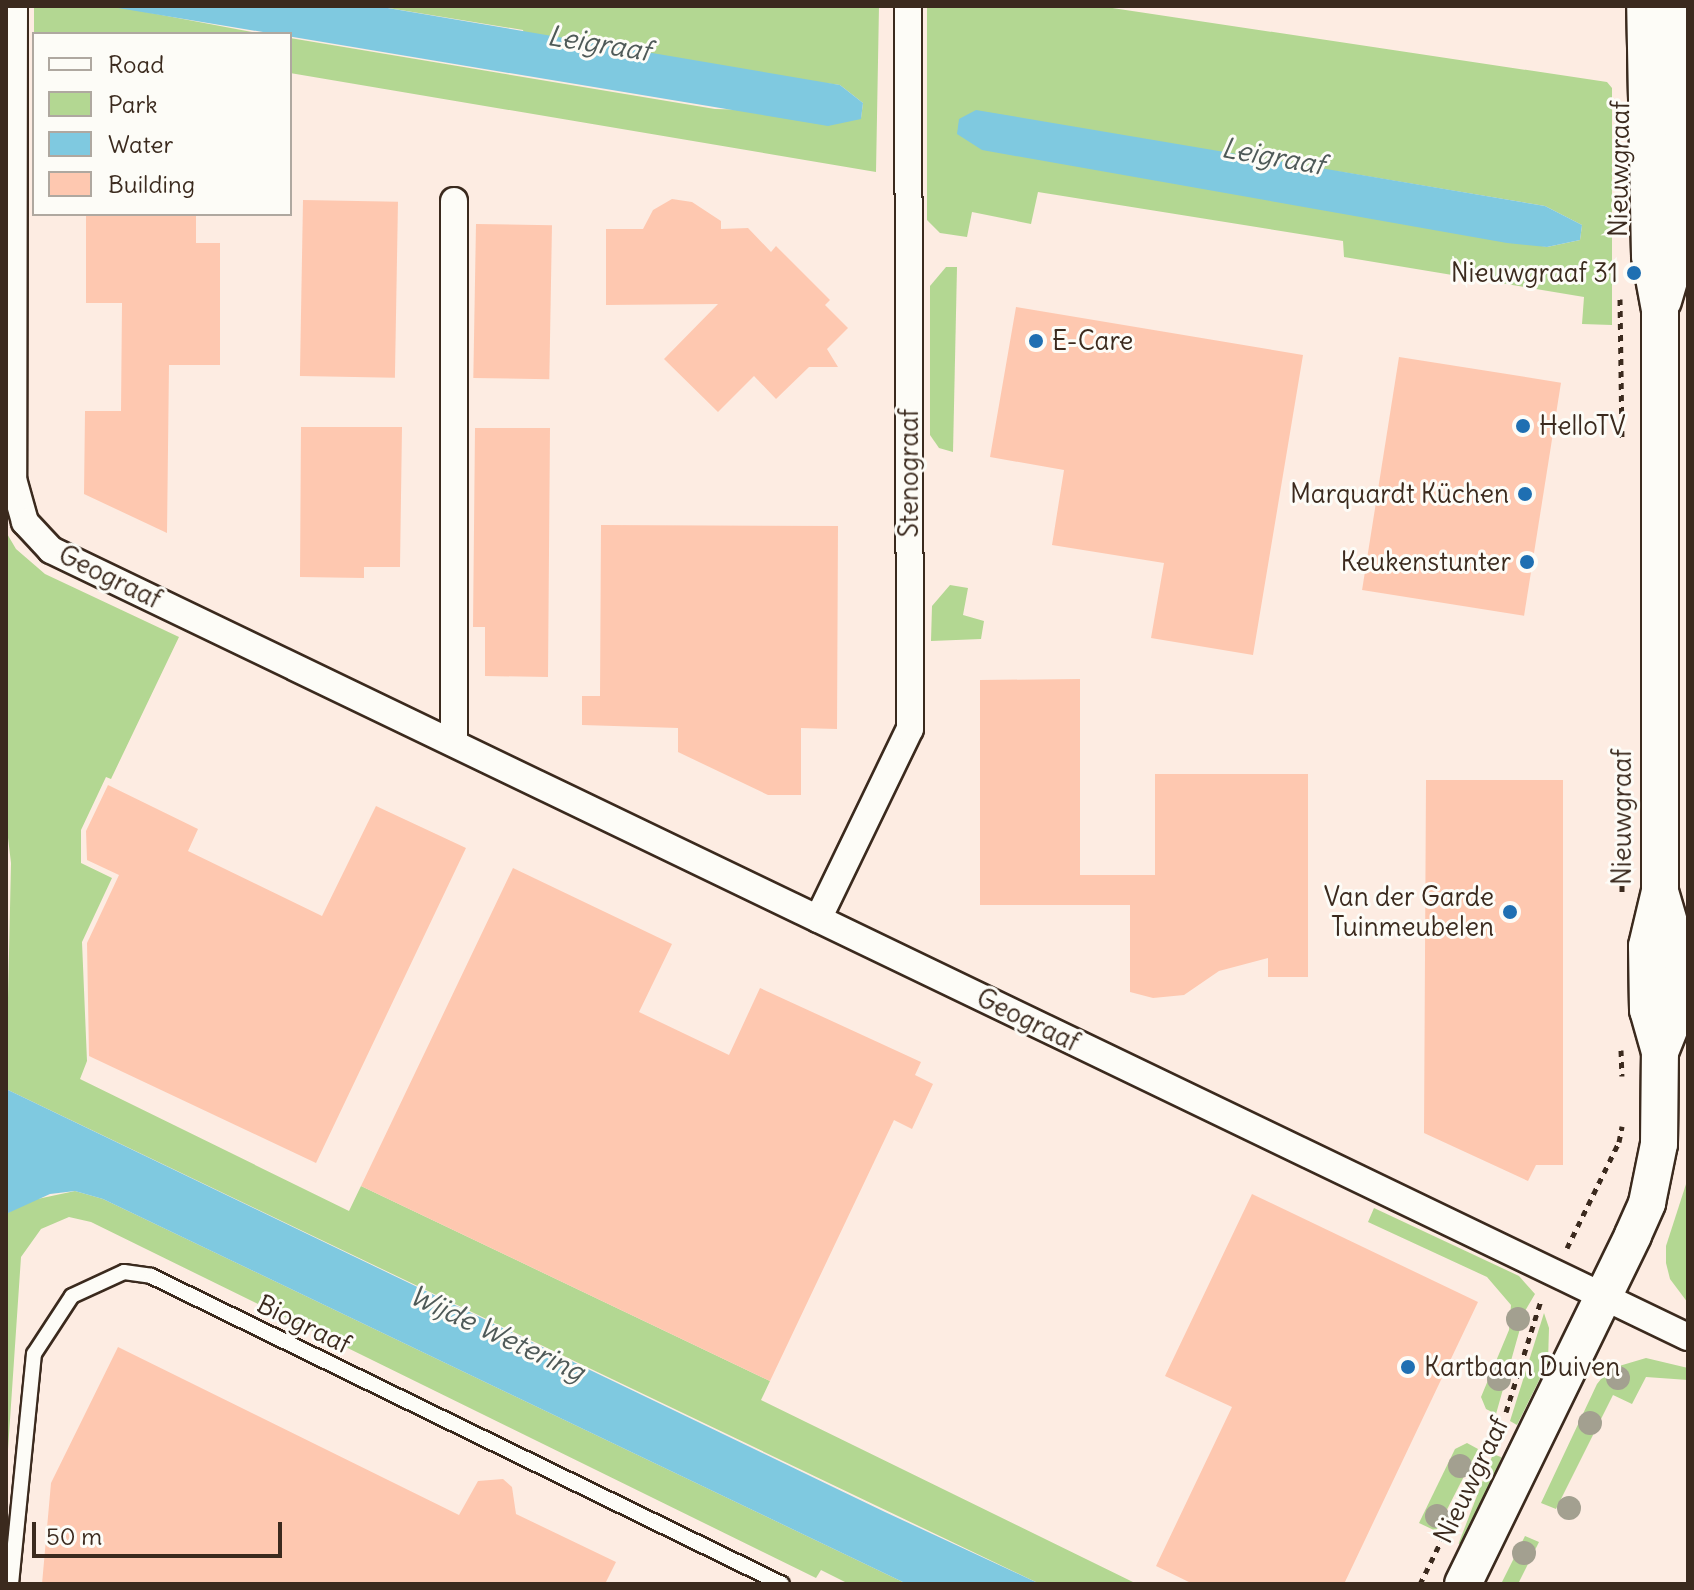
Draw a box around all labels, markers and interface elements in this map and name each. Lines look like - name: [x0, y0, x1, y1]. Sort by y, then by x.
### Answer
- water label: Leigraaf: [545, 18, 653, 68]
- legend: [32, 32, 292, 216]
- text: Road: [108, 49, 164, 79]
- text: Park: [108, 89, 158, 119]
- street label: Nieuwgraaf: [1602, 101, 1636, 237]
- text: Water: [108, 129, 173, 159]
- water label: Leigraaf: [1219, 130, 1327, 182]
- text: Building: [108, 169, 195, 199]
- place label: Nieuwgraaf 31: [1451, 257, 1618, 289]
- marker: Nieuwgraaf 31: [1625, 264, 1643, 282]
- place label: E-Care: [1052, 325, 1133, 357]
- marker: E-Care: [1027, 332, 1045, 350]
- street label: Stenograaf: [893, 408, 925, 538]
- place label: HelloTV: [1539, 410, 1626, 442]
- marker: HelloTV: [1514, 417, 1532, 435]
- place label: Marquardt Küchen: [1290, 478, 1509, 510]
- marker: Marquardt Küchen: [1516, 485, 1534, 503]
- street label: Geograaf: [54, 539, 166, 615]
- place label: Keukenstunter: [1341, 546, 1511, 578]
- marker: Keukenstunter: [1518, 553, 1536, 571]
- street label: Nieuwgraaf: [1606, 749, 1638, 885]
- place label: Van der Garde Tuinmeubelen: [1324, 881, 1494, 942]
- marker: Van der Garde Tuinmeubelen: [1501, 903, 1519, 921]
- street label: Geograaf: [972, 982, 1084, 1058]
- water label: Wijde Wetering: [404, 1278, 590, 1388]
- street label: Biograaf: [252, 1288, 356, 1360]
- place label: Kartbaan Duiven: [1424, 1351, 1620, 1383]
- marker: Kartbaan Duiven: [1399, 1358, 1417, 1376]
- street label: Nieuwgraaf: [1427, 1412, 1515, 1548]
- scale bar: [36, 1506, 286, 1556]
- text: 50 m: [46, 1521, 102, 1551]

